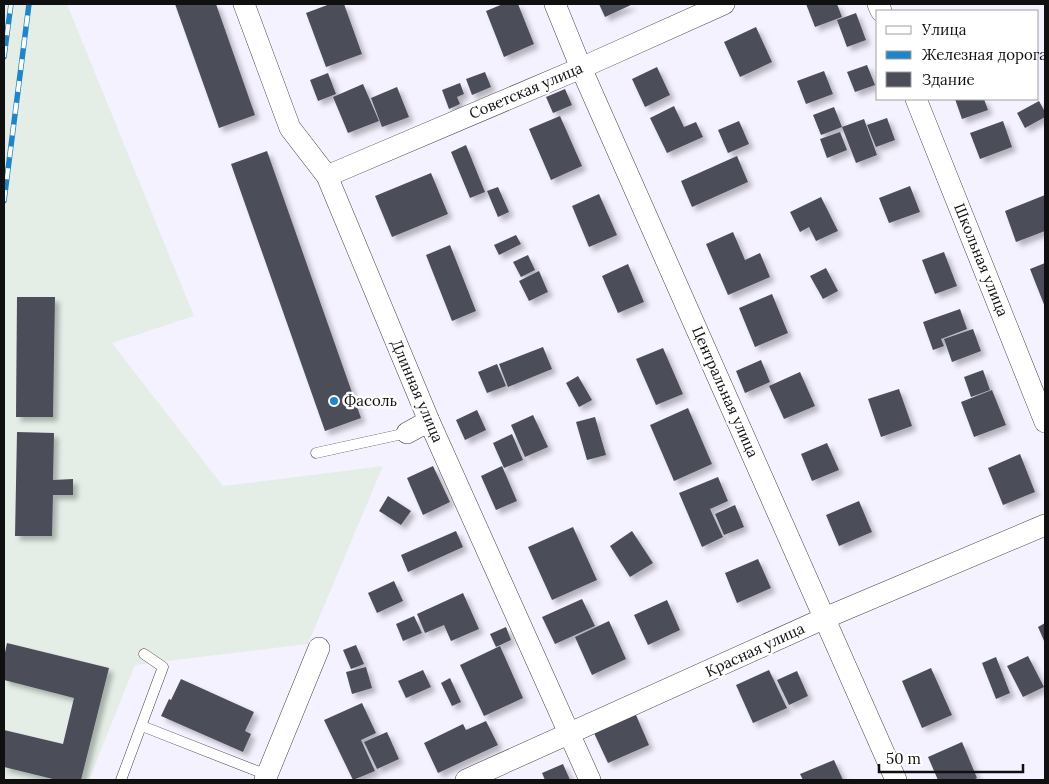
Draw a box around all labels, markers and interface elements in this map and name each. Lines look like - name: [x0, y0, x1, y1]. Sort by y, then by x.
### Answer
- legend: [876, 10, 1039, 100]
- text: Улица: [921, 20, 967, 39]
- text: Железная дорога: [922, 45, 1047, 64]
- street label: Советская улица: [466, 58, 586, 123]
- text: Здание: [922, 70, 975, 89]
- street label: Школьная улица: [950, 200, 1013, 319]
- street label: Центральная улица: [688, 323, 763, 461]
- street label: Длинная улица: [387, 336, 448, 446]
- place label: Фасоль: [344, 391, 397, 410]
- marker: Фасоль: [328, 395, 340, 407]
- street label: Красная улица: [702, 618, 808, 681]
- scale bar: [879, 742, 1023, 774]
- text: 50 m: [886, 749, 921, 768]

